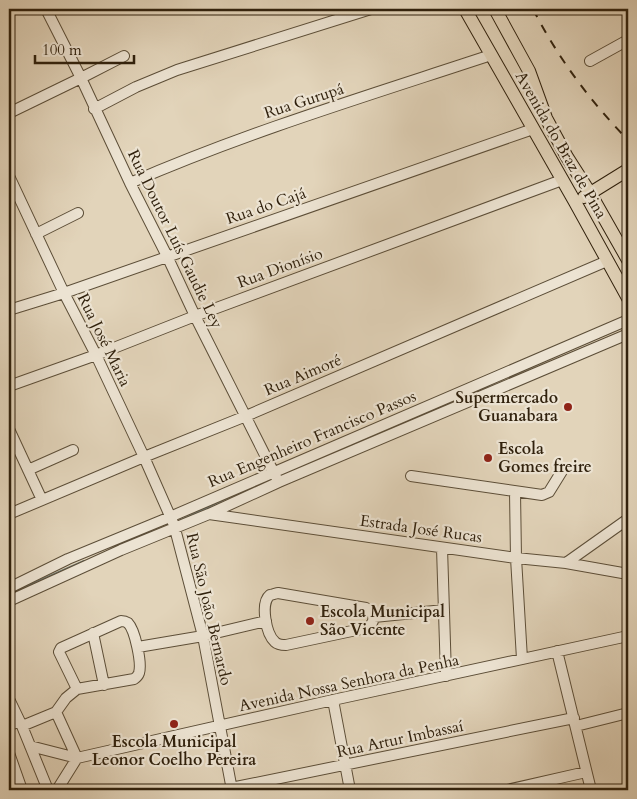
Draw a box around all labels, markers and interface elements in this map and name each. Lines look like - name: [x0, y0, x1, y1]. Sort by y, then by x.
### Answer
- scale bar: [35, 32, 134, 64]
- text: 100 m: [42, 40, 82, 60]
- street label: Avenida do Braz de Pina: [510, 67, 612, 223]
- street label: Rua Gurupá: [261, 78, 347, 124]
- street label: Rua Doutor Luís Gaudie Ley: [122, 146, 228, 333]
- street label: Rua do Cajá: [223, 182, 309, 230]
- street label: Rua Dionísio: [234, 242, 326, 294]
- street label: Rua José Maria: [72, 290, 136, 390]
- street label: Rua Aimoré: [261, 349, 345, 401]
- street label: Rua Engenheiro Francisco Passos: [205, 385, 419, 493]
- place label: Supermercado Guanabara: [456, 387, 558, 427]
- marker: Supermercado Guanabara: [562, 401, 574, 413]
- place label: Escola Gomes freire: [498, 438, 592, 478]
- marker: Escola Gomes freire: [482, 452, 494, 464]
- street label: Estrada José Rucas: [358, 510, 484, 548]
- street label: Rua São João Bernardo: [181, 531, 237, 688]
- place label: Escola Municipal São Vicente: [320, 601, 445, 641]
- marker: Escola Municipal São Vicente: [304, 615, 316, 627]
- street label: Avenida Nossa Senhora da Penha: [237, 649, 461, 717]
- street label: Rua Artur Imbassaí: [335, 715, 466, 763]
- marker: Escola Municipal Leonor Coelho Pereira: [168, 718, 180, 730]
- place label: Escola Municipal Leonor Coelho Pereira: [92, 731, 256, 771]

